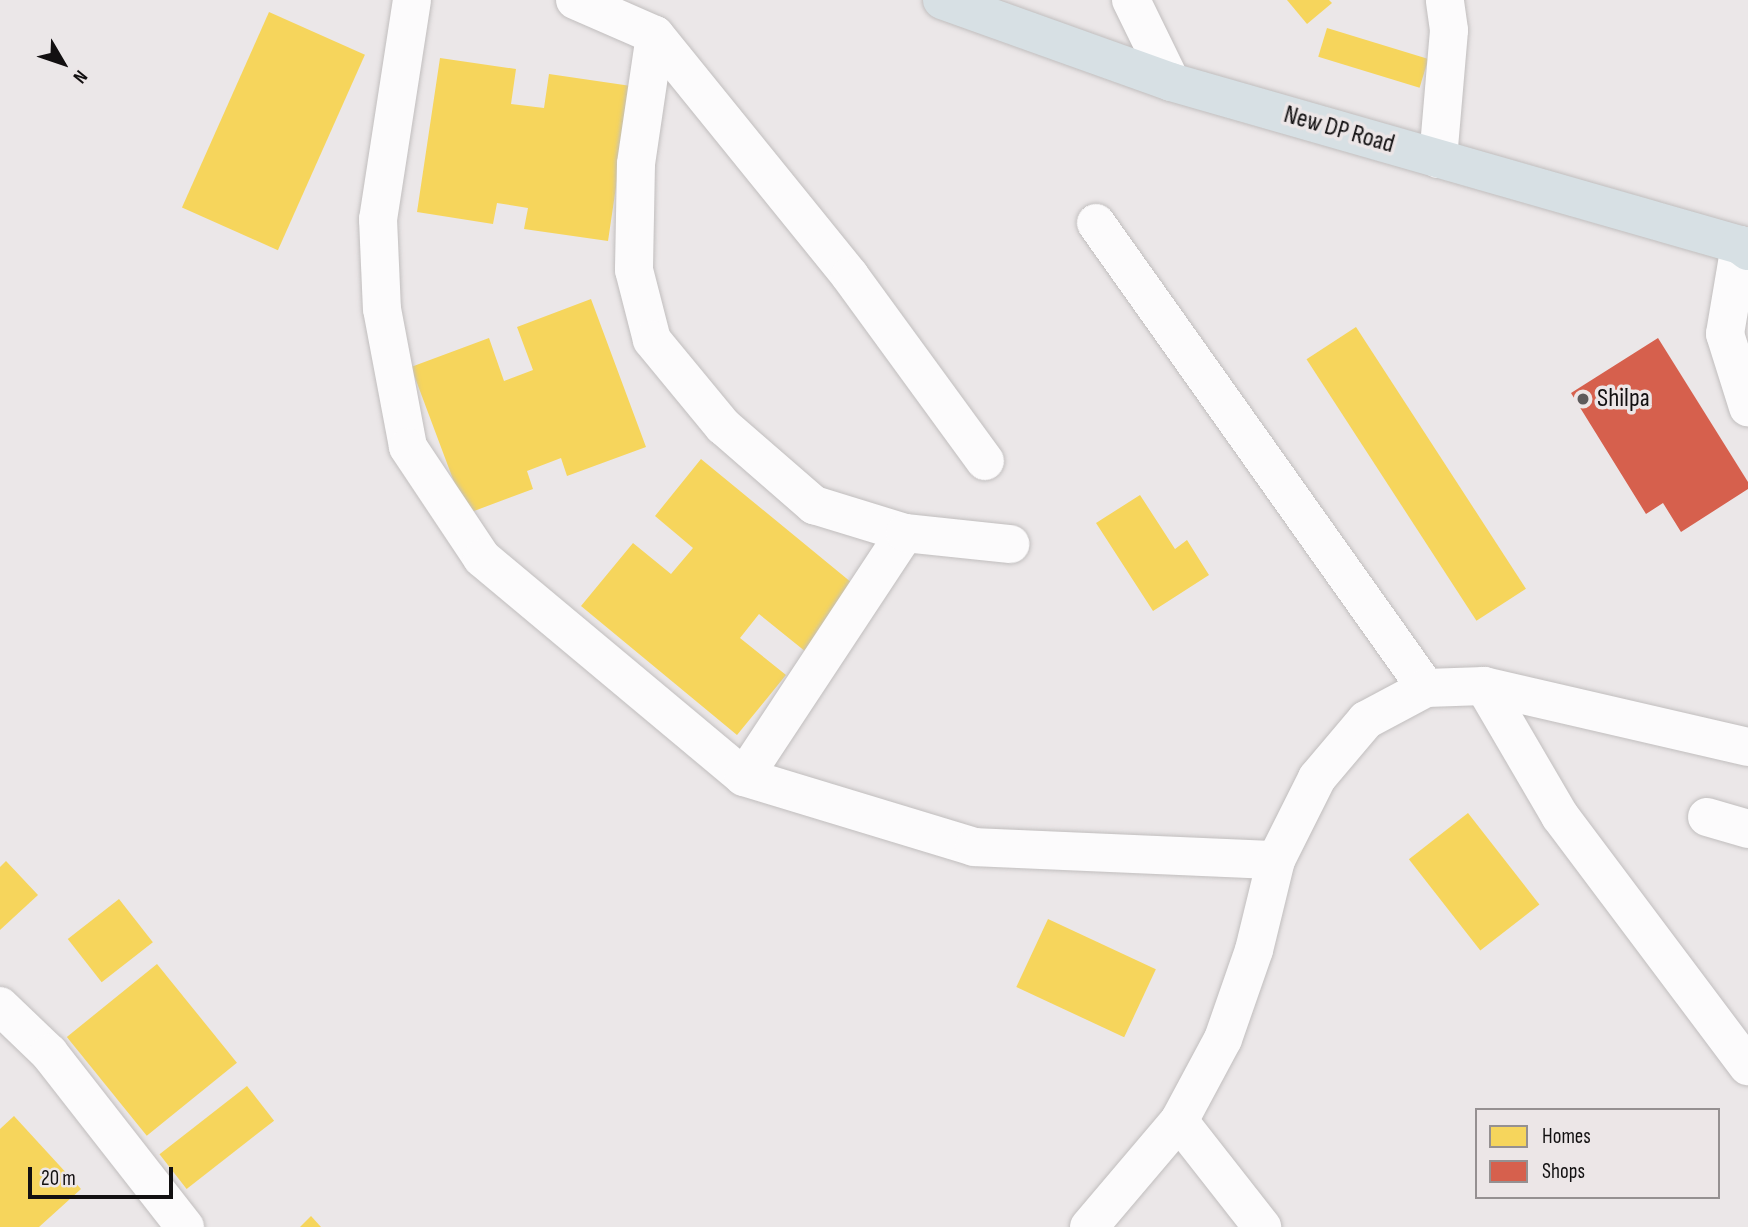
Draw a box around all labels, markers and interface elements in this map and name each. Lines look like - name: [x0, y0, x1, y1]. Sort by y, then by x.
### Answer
- north arrow: [28, 28, 98, 98]
- text: N: [68, 65, 92, 88]
- street label: New DP Road: [1280, 99, 1398, 161]
- place label: Shilpa: [1597, 383, 1650, 415]
- marker: Shilpa: [1575, 391, 1591, 407]
- legend: [1475, 1108, 1720, 1199]
- text: Homes: [1542, 1124, 1591, 1149]
- scale bar: [32, 1154, 177, 1198]
- text: Shops: [1542, 1159, 1585, 1184]
- text: 20 m: [41, 1166, 76, 1191]

